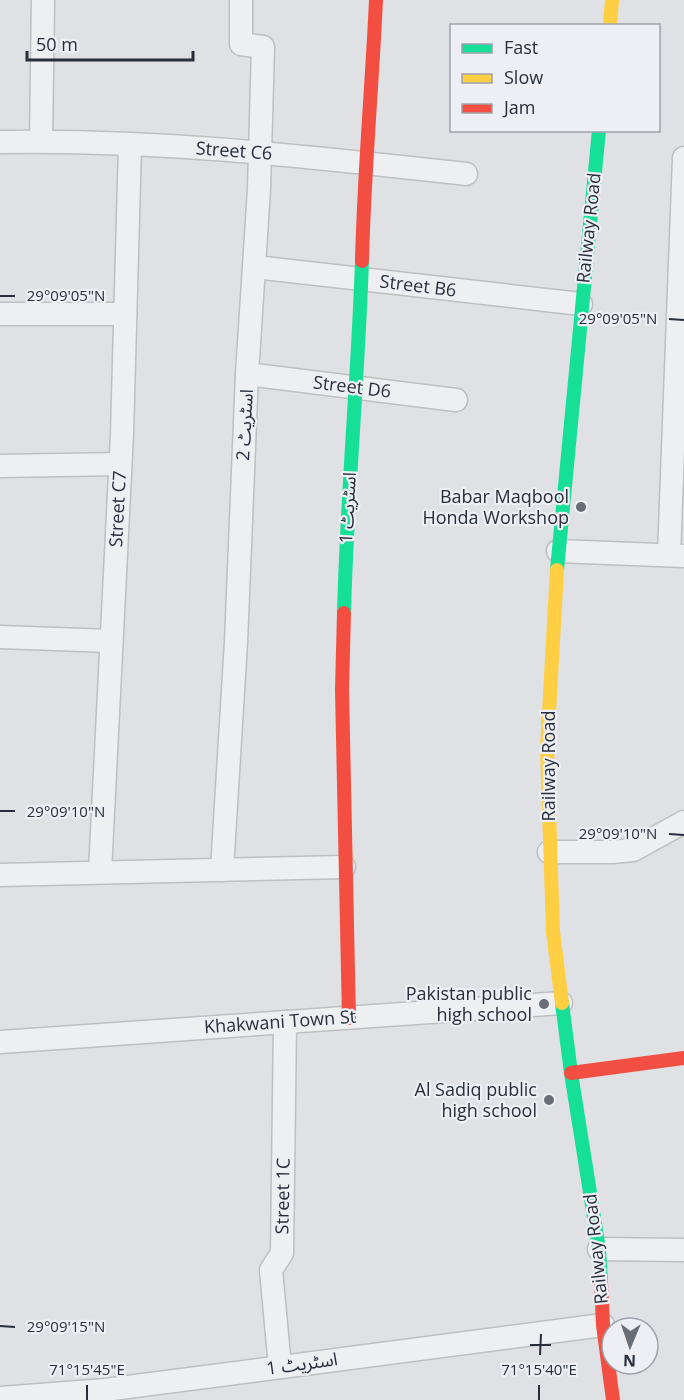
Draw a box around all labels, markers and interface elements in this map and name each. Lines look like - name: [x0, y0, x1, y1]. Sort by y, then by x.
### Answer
- scale bar: [27, 24, 194, 62]
- legend: [450, 24, 660, 132]
- text: 50 m: [36, 32, 78, 56]
- text: Fast: [504, 35, 538, 59]
- text: Slow: [504, 65, 543, 89]
- text: Jam: [502, 95, 536, 119]
- street label: Street C6: [195, 135, 273, 165]
- street label: Railway Road: [570, 172, 606, 284]
- street label: Street B6: [379, 268, 458, 302]
- text: 29°09'05"N: [27, 285, 105, 305]
- text: 29°09'05"N: [579, 308, 657, 328]
- street label: Street D6: [312, 369, 392, 403]
- street label: اسٹریٹ 2: [230, 389, 258, 461]
- street label: Street C7: [103, 470, 131, 548]
- street label: اسٹریٹ 1: [333, 472, 361, 544]
- place label: Babar Maqbool Honda Workshop: [422, 484, 569, 529]
- marker: Babar Maqbool Honda Workshop: [574, 500, 588, 514]
- street label: Railway Road: [536, 711, 560, 821]
- text: 29°09'10"N: [27, 801, 105, 821]
- text: 29°09'10"N: [579, 823, 657, 843]
- place label: Pakistan public high school: [406, 981, 532, 1026]
- marker: Pakistan public high school: [537, 997, 551, 1011]
- street label: Khakwani Town St: [203, 1004, 357, 1038]
- place label: Al Sadiq public high school: [415, 1077, 537, 1122]
- marker: Al Sadiq public high school: [542, 1093, 556, 1107]
- street label: Street 1C: [269, 1157, 295, 1234]
- street label: Railway Road: [577, 1193, 613, 1305]
- text: 29°09'15"N: [27, 1316, 105, 1336]
- north arrow: [600, 1316, 660, 1376]
- street label: اسٹریٹ 1: [265, 1346, 339, 1380]
- text: N: [623, 1350, 636, 1372]
- text: 71°15'45"E: [49, 1359, 125, 1379]
- text: 71°15'40"E: [501, 1359, 577, 1379]

